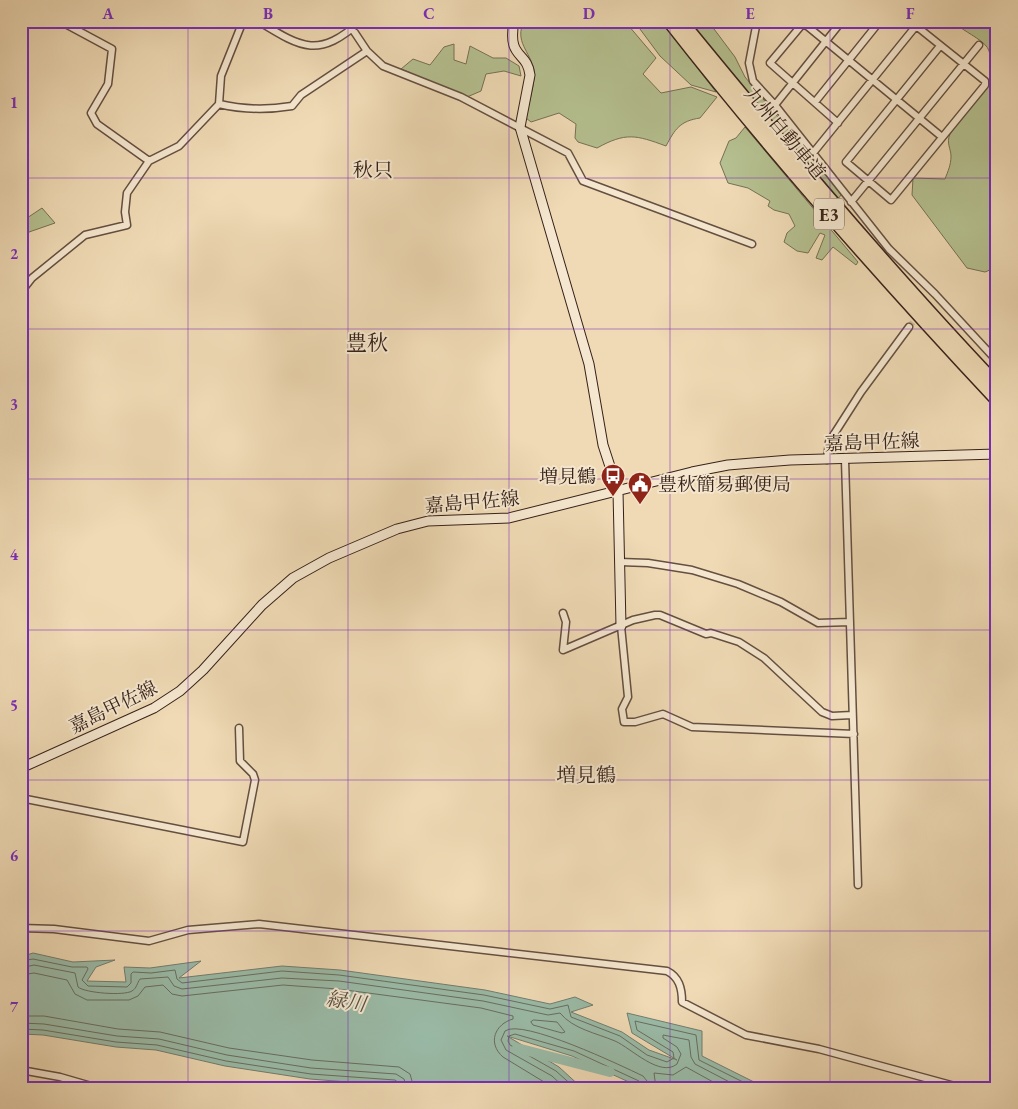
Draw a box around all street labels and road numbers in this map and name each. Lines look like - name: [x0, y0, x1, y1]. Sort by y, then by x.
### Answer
- street label: 九州自動車道: [739, 81, 831, 185]
- road number: E3: [814, 198, 844, 230]
- street label: 嘉島甲佐線: [824, 428, 920, 456]
- street label: 嘉島甲佐線: [424, 485, 520, 519]
- street label: 嘉島甲佐線: [65, 675, 161, 739]

